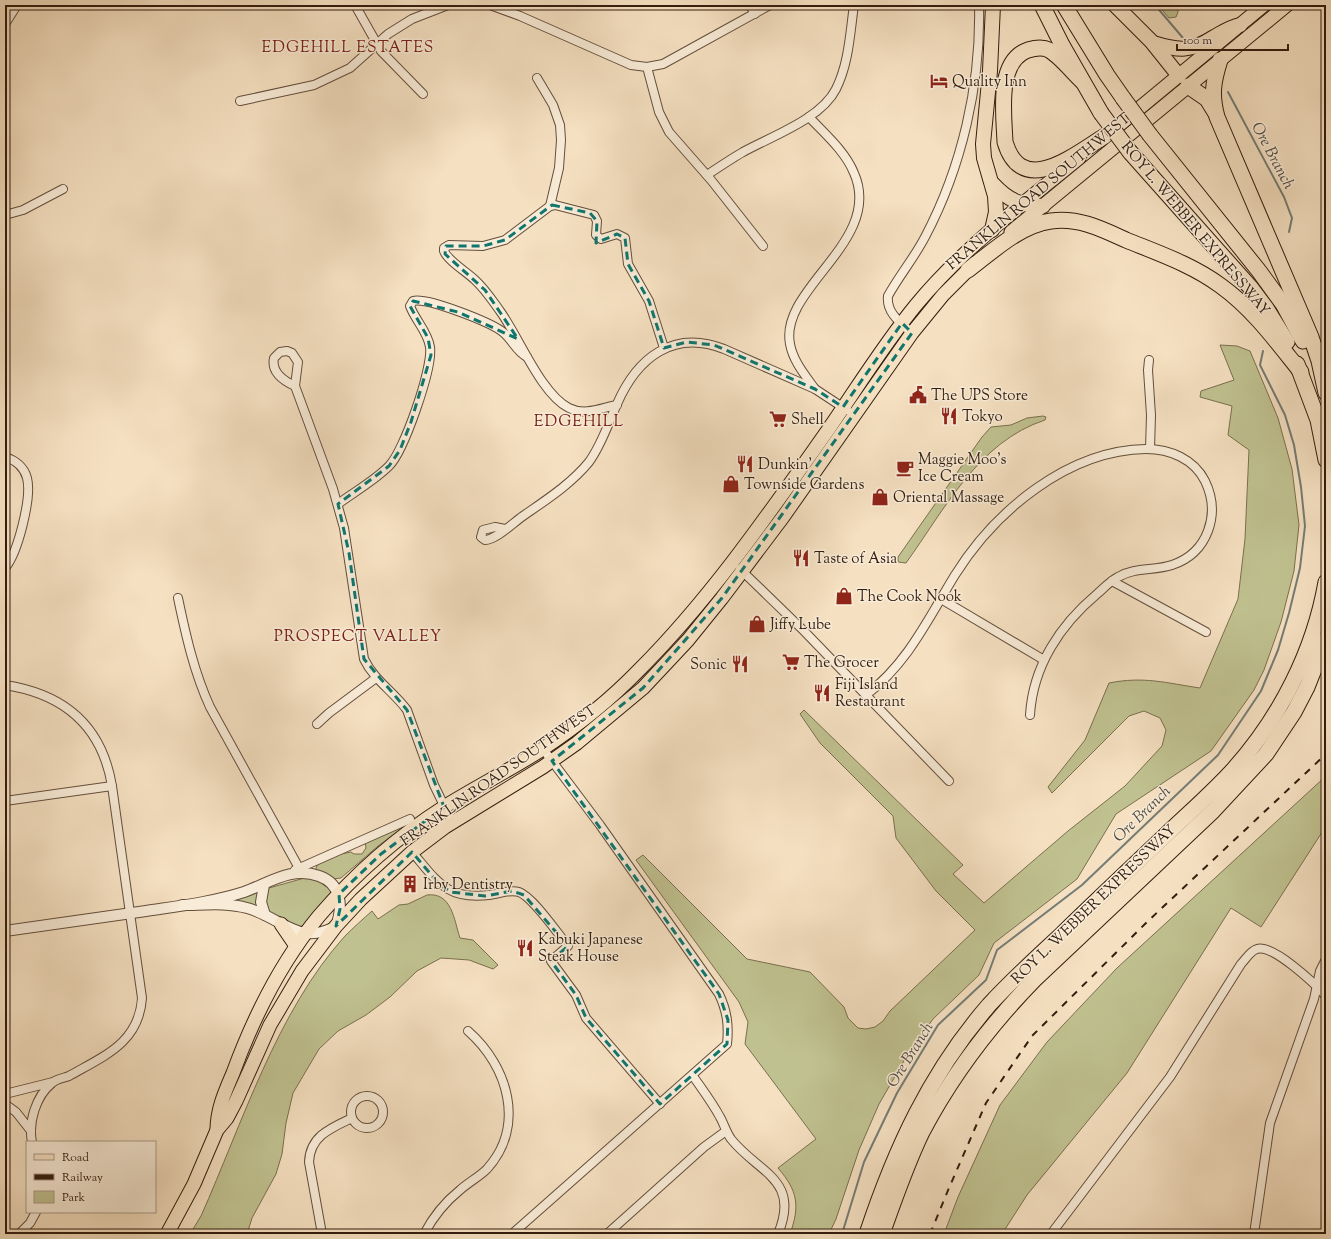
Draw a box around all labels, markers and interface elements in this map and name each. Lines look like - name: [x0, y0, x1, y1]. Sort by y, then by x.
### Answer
- scale bar: [1177, 26, 1288, 52]
- text: 100 m: [1183, 32, 1212, 50]
- district label: EDGEHILL ESTATES: [262, 37, 434, 60]
- hotel icon: Quality Inn: [929, 71, 949, 91]
- place label: Quality Inn: [952, 72, 1027, 93]
- street label: FRANKLIN ROAD SOUTHWEST: [942, 108, 1136, 276]
- water label: Ore Branch: [1244, 119, 1299, 194]
- street label: ROY L. WEBBER EXPRESSWAY: [1116, 137, 1274, 321]
- public building icon: The UPS Store: [908, 385, 928, 405]
- place label: The UPS Store: [931, 386, 1028, 407]
- restaurant icon: Tokyo: [939, 406, 959, 426]
- place label: Tokyo: [962, 407, 1003, 428]
- supermarket icon: Shell: [768, 409, 788, 429]
- place label: Shell: [791, 410, 824, 431]
- district label: EDGEHILL: [534, 411, 624, 434]
- place label: Maggie Moo's Ice Cream: [918, 450, 1006, 488]
- restaurant icon: Dunkin': [735, 454, 755, 474]
- place label: Dunkin': [758, 455, 812, 476]
- cafe icon: Maggie Moo's Ice Cream: [895, 458, 915, 478]
- shop icon: Townside Gardens: [721, 474, 741, 494]
- place label: Townside Gardens: [744, 475, 864, 496]
- shop icon: Oriental Massage: [870, 487, 890, 507]
- place label: Oriental Massage: [893, 488, 1004, 509]
- restaurant icon: Taste of Asia: [791, 548, 811, 568]
- place label: Taste of Asia: [814, 549, 897, 570]
- shop icon: The Cook Nook: [834, 586, 854, 606]
- place label: The Cook Nook: [857, 587, 962, 608]
- shop icon: Jiffy Lube: [747, 614, 767, 634]
- place label: Jiffy Lube: [769, 615, 831, 636]
- district label: PROSPECT VALLEY: [274, 626, 442, 649]
- supermarket icon: The Grocer: [781, 652, 801, 672]
- place label: The Grocer: [804, 653, 879, 674]
- restaurant icon: Sonic: [730, 654, 750, 674]
- place label: Sonic: [690, 655, 727, 676]
- place label: Fiji Island Restaurant: [835, 675, 905, 713]
- restaurant icon: Fiji Island Restaurant: [812, 683, 832, 703]
- street label: FRANKLIN ROAD SOUTHWEST: [397, 700, 601, 852]
- water label: Ore Branch: [1108, 781, 1177, 848]
- street label: ROY L. WEBBER EXPRESSWAY: [1007, 820, 1181, 990]
- building icon: Irby Dentistry: [400, 874, 420, 894]
- place label: Irby Dentistry: [423, 875, 513, 896]
- place label: Kabuki Japanese Steak House: [538, 930, 643, 968]
- restaurant icon: Kabuki Japanese Steak House: [515, 938, 535, 958]
- water label: Ore Branch: [882, 1018, 940, 1092]
- legend: [26, 1141, 156, 1213]
- text: Road: [62, 1149, 89, 1167]
- text: Railway: [62, 1169, 103, 1187]
- text: Park: [62, 1189, 85, 1207]

